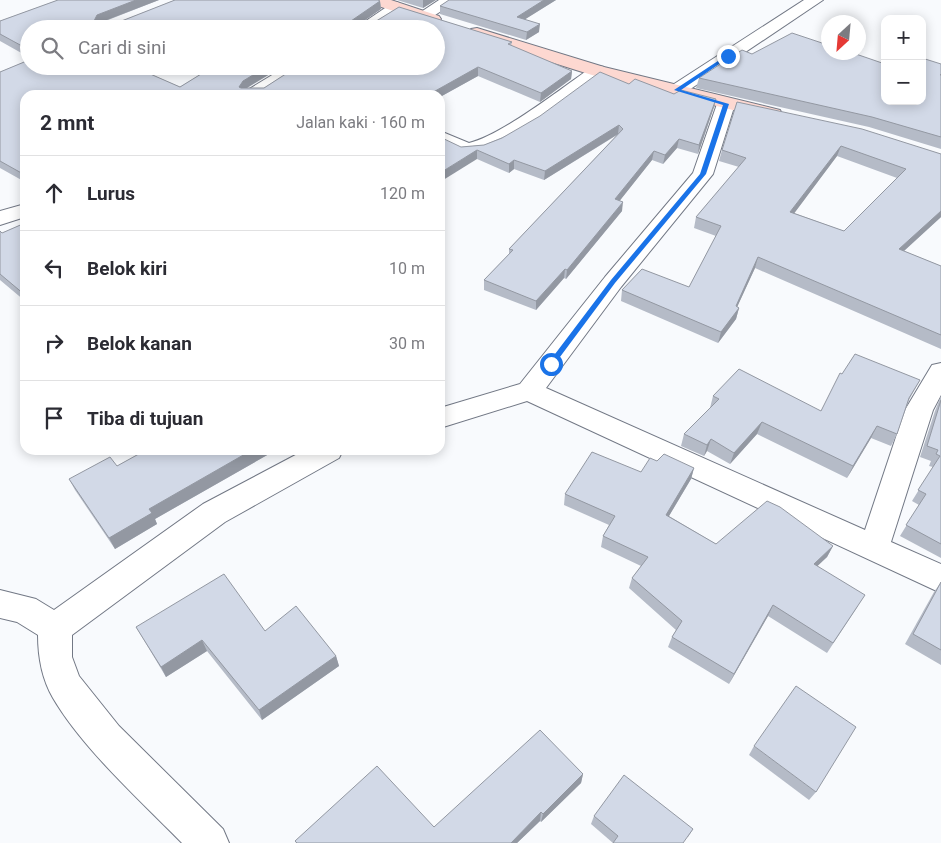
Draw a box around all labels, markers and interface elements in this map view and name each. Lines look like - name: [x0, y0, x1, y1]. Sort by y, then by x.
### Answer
- north arrow: [821, 15, 866, 60]
- map controls: [881, 15, 926, 105]
- button: +: [881, 15, 926, 60]
- search box: [20, 20, 445, 75]
- icon: search: [38, 34, 66, 62]
- text: Cari di sini: [78, 36, 166, 59]
- route end: [717, 45, 740, 68]
- button: −: [881, 60, 926, 105]
- text: 2 mnt: [40, 111, 94, 135]
- text: Jalan kaki · 160 m: [296, 113, 425, 132]
- icon: ahead: [40, 179, 68, 207]
- text: Lurus: [87, 182, 135, 205]
- text: 120 m: [380, 184, 425, 203]
- icon: left: [40, 254, 68, 282]
- text: Belok kiri: [87, 257, 167, 280]
- text: 10 m: [389, 259, 425, 278]
- icon: right: [40, 329, 68, 357]
- text: Belok kanan: [87, 332, 192, 355]
- text: 30 m: [389, 334, 425, 353]
- route start: [540, 353, 563, 376]
- icon: arrive: [40, 404, 68, 432]
- text: Tiba di tujuan: [87, 407, 203, 430]

